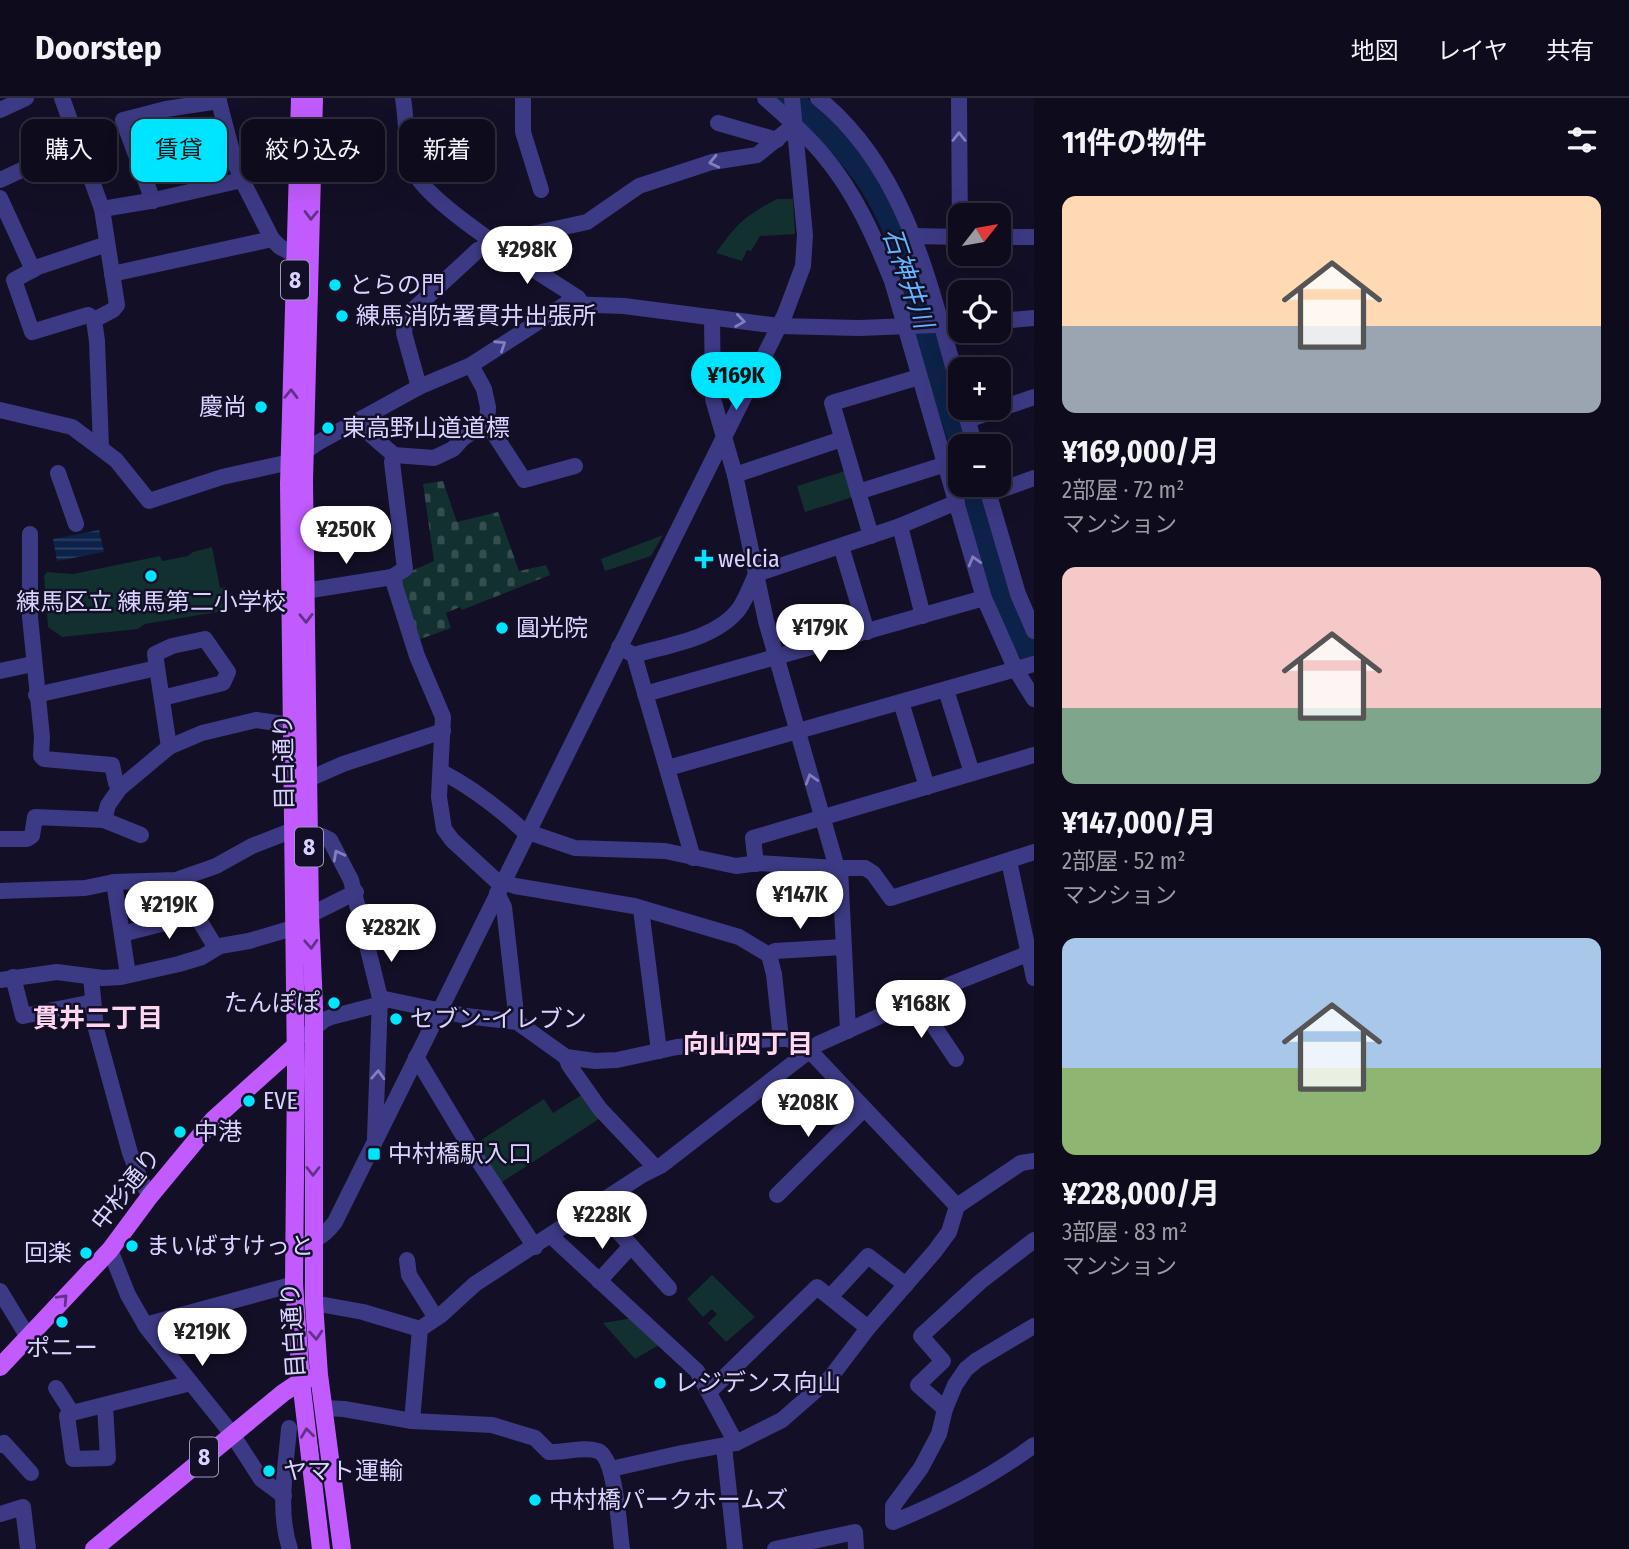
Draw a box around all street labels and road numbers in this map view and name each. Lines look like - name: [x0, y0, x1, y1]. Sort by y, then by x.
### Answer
- road number: 8: [281, 260, 309, 300]
- street label: 目白通り: [269, 714, 299, 810]
- road number: 8: [295, 828, 323, 866]
- street label: 中杉通り: [85, 1143, 167, 1235]
- street label: 目白通り: [276, 1281, 310, 1379]
- road number: 8: [190, 1438, 218, 1476]

